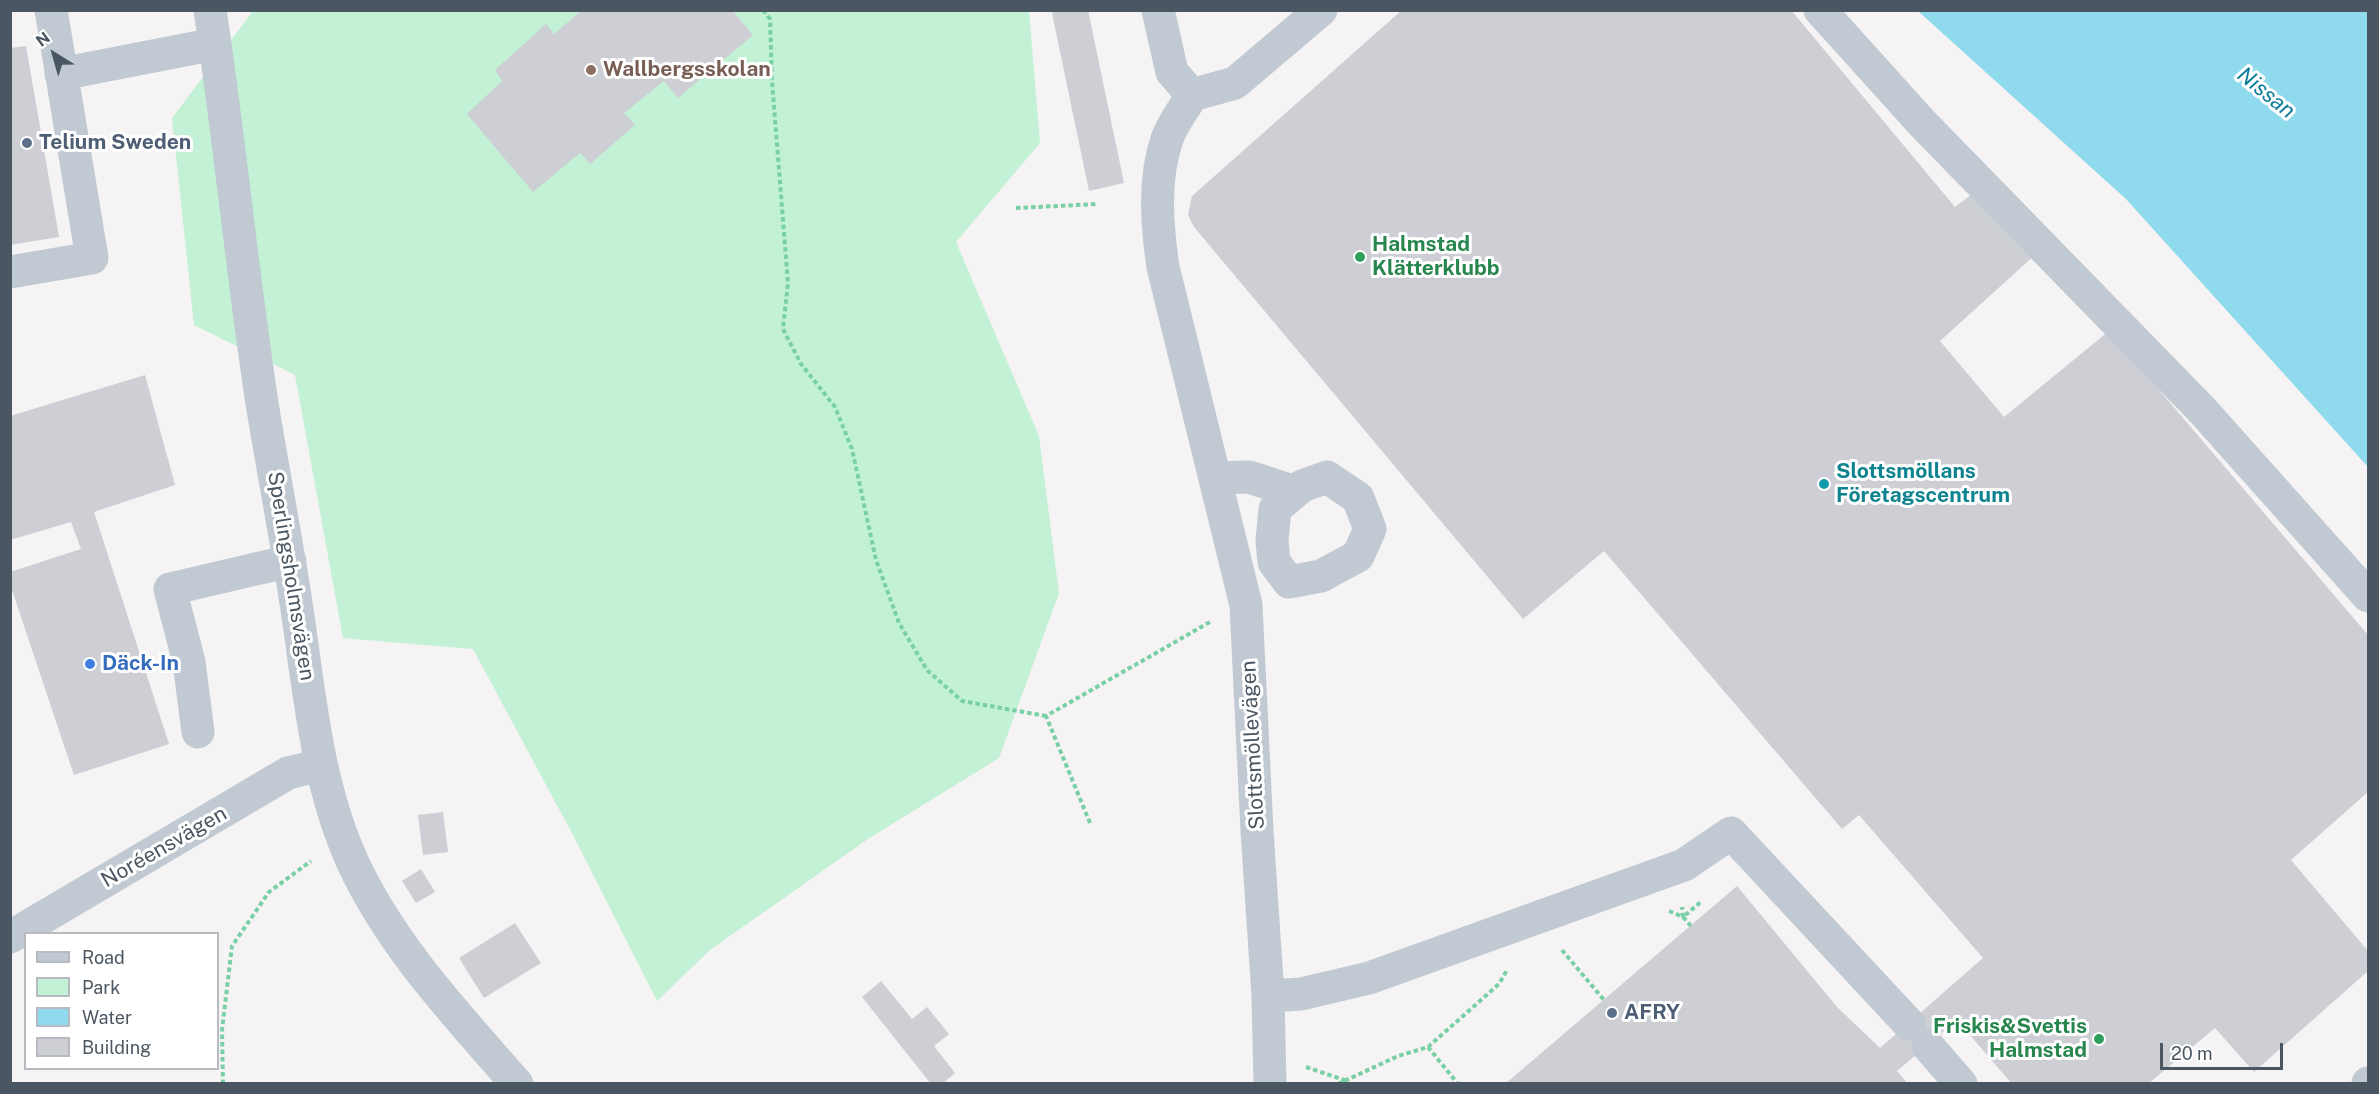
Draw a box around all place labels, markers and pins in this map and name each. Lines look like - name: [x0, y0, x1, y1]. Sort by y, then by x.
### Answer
- place label: Wallbergsskolan: [603, 57, 771, 83]
- marker: Wallbergsskolan: [584, 63, 598, 77]
- place label: Telium Sweden: [39, 130, 191, 156]
- marker: Telium Sweden: [20, 136, 34, 150]
- place label: Halmstad Klätterklubb: [1372, 232, 1500, 282]
- marker: Halmstad Klätterklubb: [1353, 250, 1367, 264]
- place label: Slottsmöllans Företagscentrum: [1836, 459, 2010, 509]
- marker: Slottsmöllans Företagscentrum: [1817, 477, 1831, 491]
- place label: Däck-In: [102, 651, 179, 677]
- marker: Däck-In: [83, 657, 97, 671]
- place label: AFRY: [1624, 1000, 1680, 1026]
- marker: AFRY: [1605, 1006, 1619, 1020]
- place label: Friskis&Svettis Halmstad: [1933, 1014, 2087, 1064]
- marker: Friskis&Svettis Halmstad: [2092, 1032, 2106, 1046]

